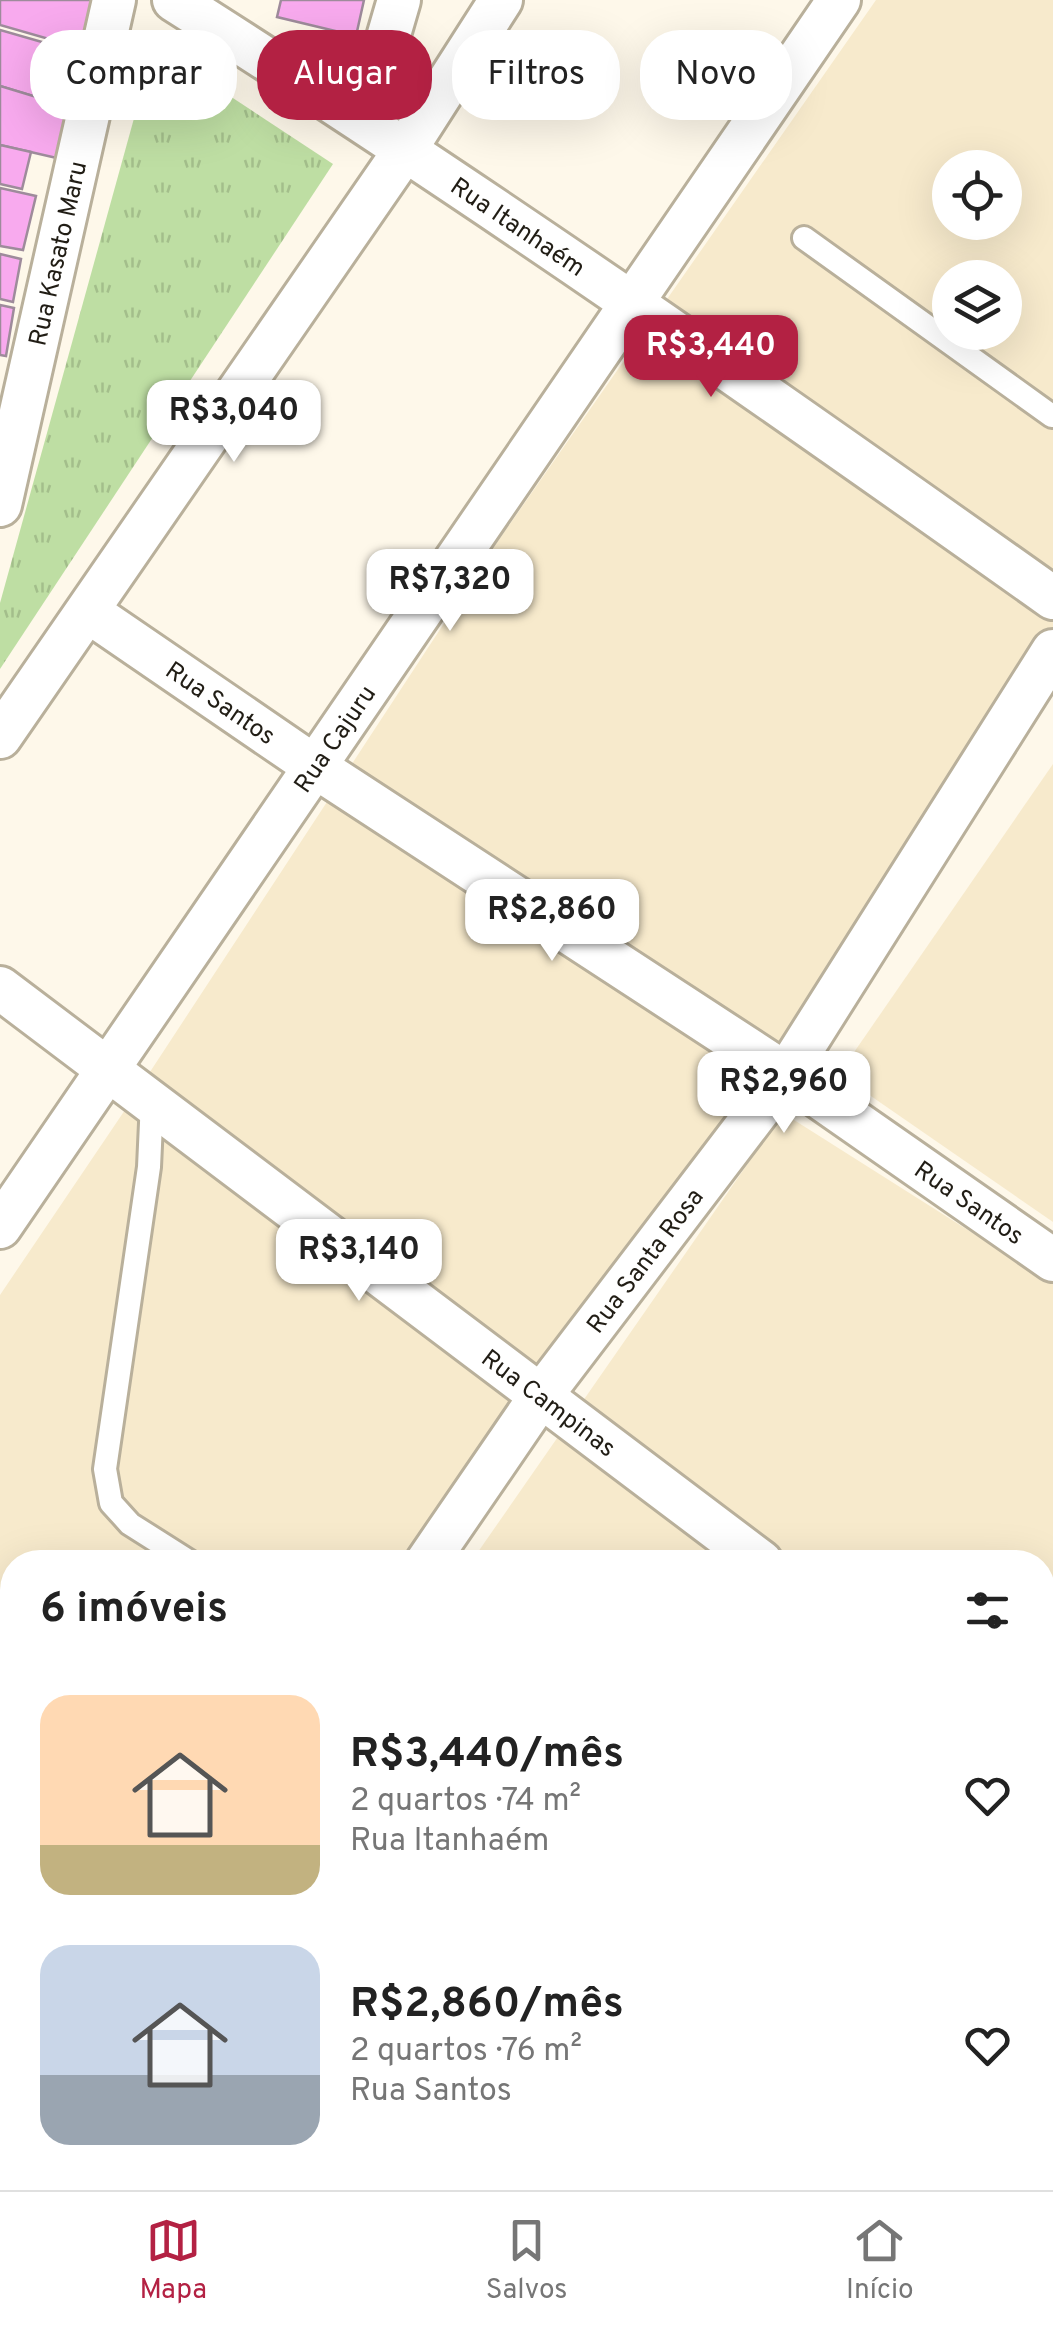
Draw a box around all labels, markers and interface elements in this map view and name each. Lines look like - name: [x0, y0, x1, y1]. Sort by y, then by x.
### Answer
- chip: Comprar: [30, 30, 237, 120]
- chip: Alugar: [257, 30, 432, 120]
- chip: Filtros: [452, 30, 620, 120]
- chip: Novo: [640, 30, 792, 120]
- map controls: [932, 150, 1022, 350]
- button: locate: [932, 150, 1022, 240]
- street label: Rua Kasato Maru: [23, 158, 96, 349]
- street label: Rua Itanhaém: [443, 172, 590, 285]
- button: layers: [932, 260, 1022, 350]
- pin: R$3,440: [619, 315, 803, 400]
- text: R$3,440: [646, 327, 776, 367]
- pin: R$3,040: [142, 380, 326, 465]
- text: R$3,040: [169, 392, 299, 432]
- pin: R$7,320: [358, 549, 542, 634]
- text: R$7,320: [389, 561, 511, 601]
- street label: Rua Santos: [158, 656, 281, 754]
- street label: Rua Cajuru: [288, 680, 385, 800]
- pin: R$2,860: [460, 879, 644, 964]
- text: R$2,860: [487, 891, 617, 931]
- pin: R$2,960: [692, 1051, 876, 1136]
- text: R$2,960: [719, 1063, 849, 1103]
- street label: Rua Santos: [907, 1155, 1029, 1254]
- street label: Rua Santa Rosa: [581, 1183, 712, 1341]
- pin: R$3,140: [267, 1219, 451, 1304]
- text: R$3,140: [298, 1231, 420, 1271]
- street label: Rua Campinas: [474, 1344, 621, 1466]
- icon: filters: [960, 1583, 1015, 1638]
- text: 6 imóveis: [40, 1584, 228, 1637]
- text: R$3,440/mês: [350, 1729, 624, 1782]
- icon: home: [120, 1735, 240, 1855]
- icon: heart: [960, 1768, 1015, 1823]
- text: 2 quartos · 74 m²: [350, 1782, 581, 1822]
- text: Rua Itanhaém: [350, 1822, 549, 1862]
- text: R$2,860/mês: [350, 1979, 624, 2032]
- icon: home: [120, 1985, 240, 2105]
- icon: heart: [960, 2018, 1015, 2073]
- text: 2 quartos · 76 m²: [350, 2032, 582, 2072]
- text: Rua Santos: [350, 2072, 512, 2112]
- tab: Mapa: [139, 2213, 207, 2309]
- tab: Salvos: [486, 2213, 567, 2309]
- tab: Início: [846, 2213, 914, 2309]

